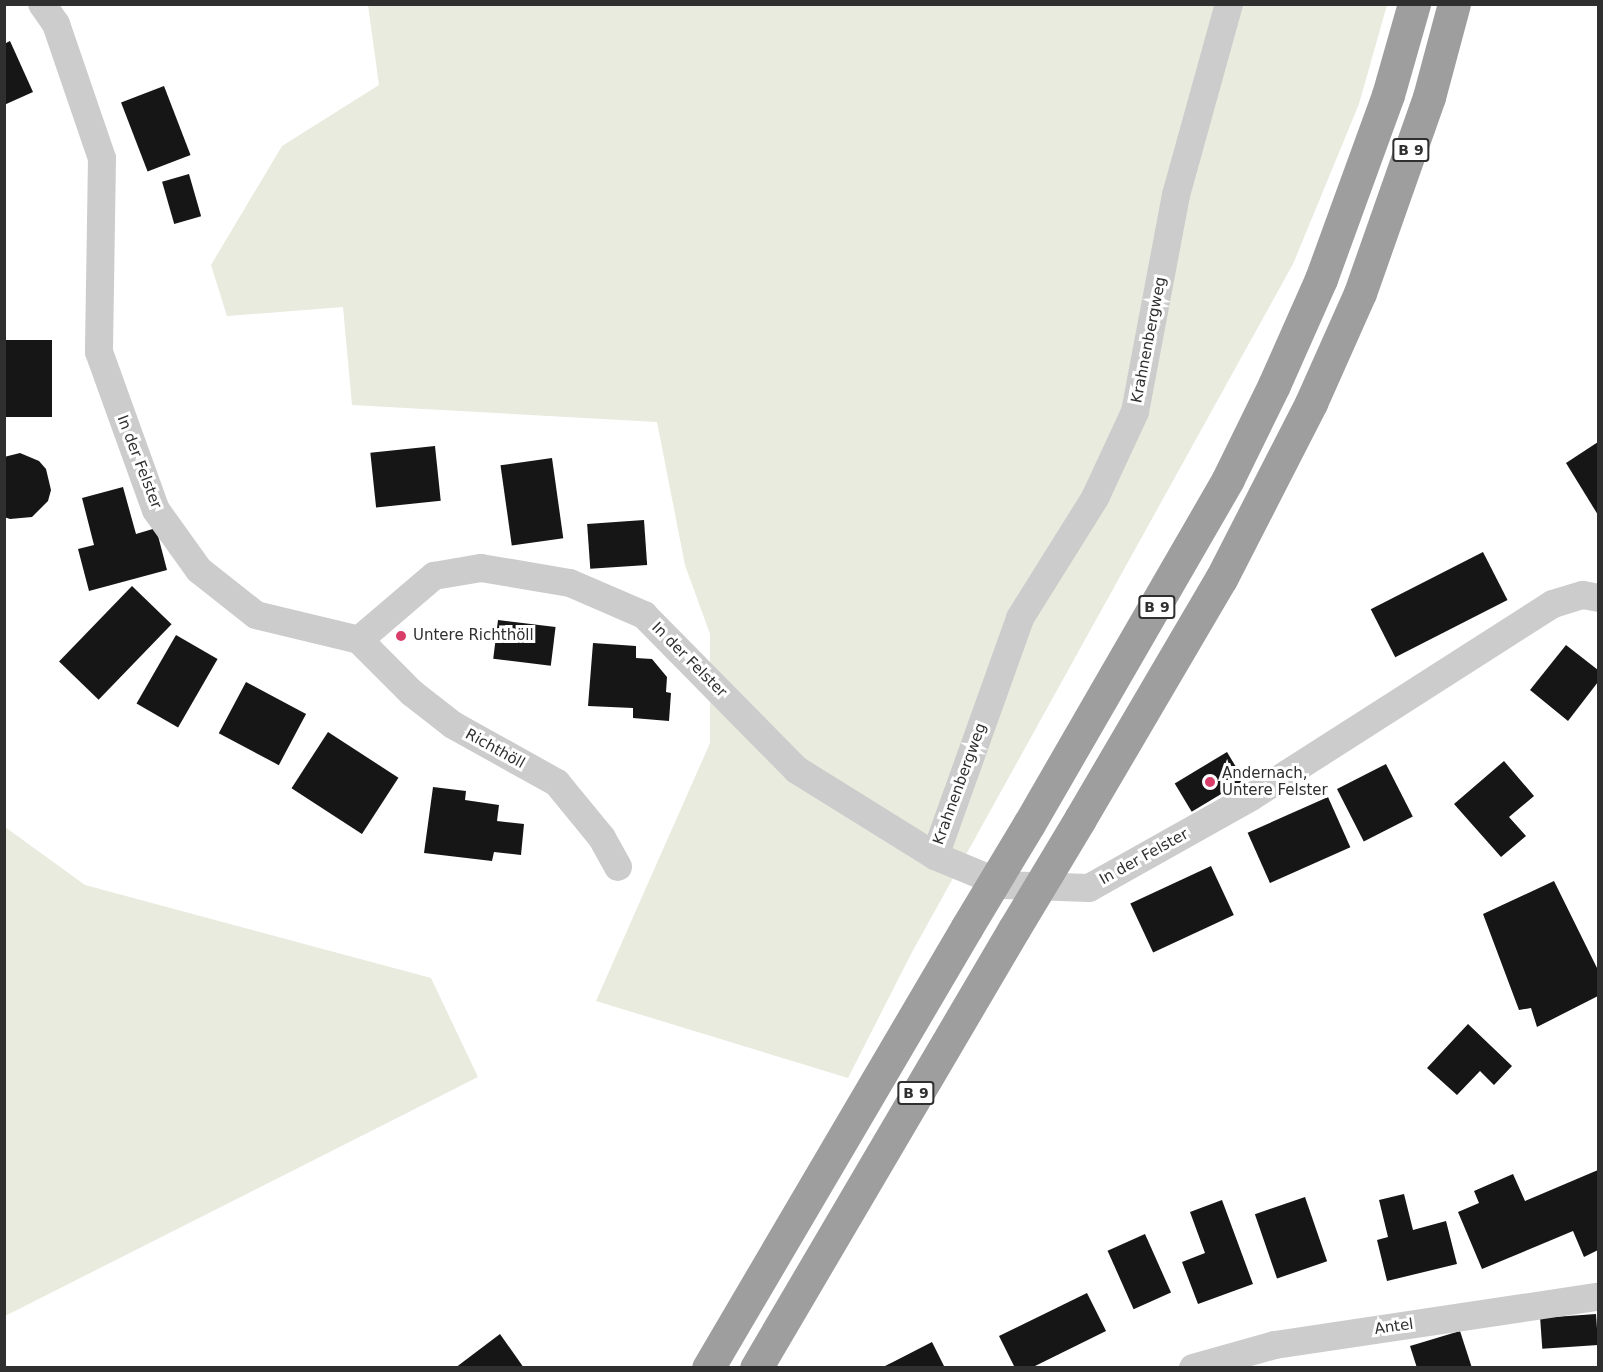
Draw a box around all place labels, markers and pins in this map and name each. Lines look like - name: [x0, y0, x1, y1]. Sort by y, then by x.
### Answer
- place label: Untere Richthöll: [413, 627, 534, 645]
- marker: Untere Richthöll: [394, 629, 408, 643]
- place label: Andernach, Untere Felster: [1222, 764, 1328, 799]
- marker: Andernach, Untere Felster: [1203, 775, 1217, 789]

